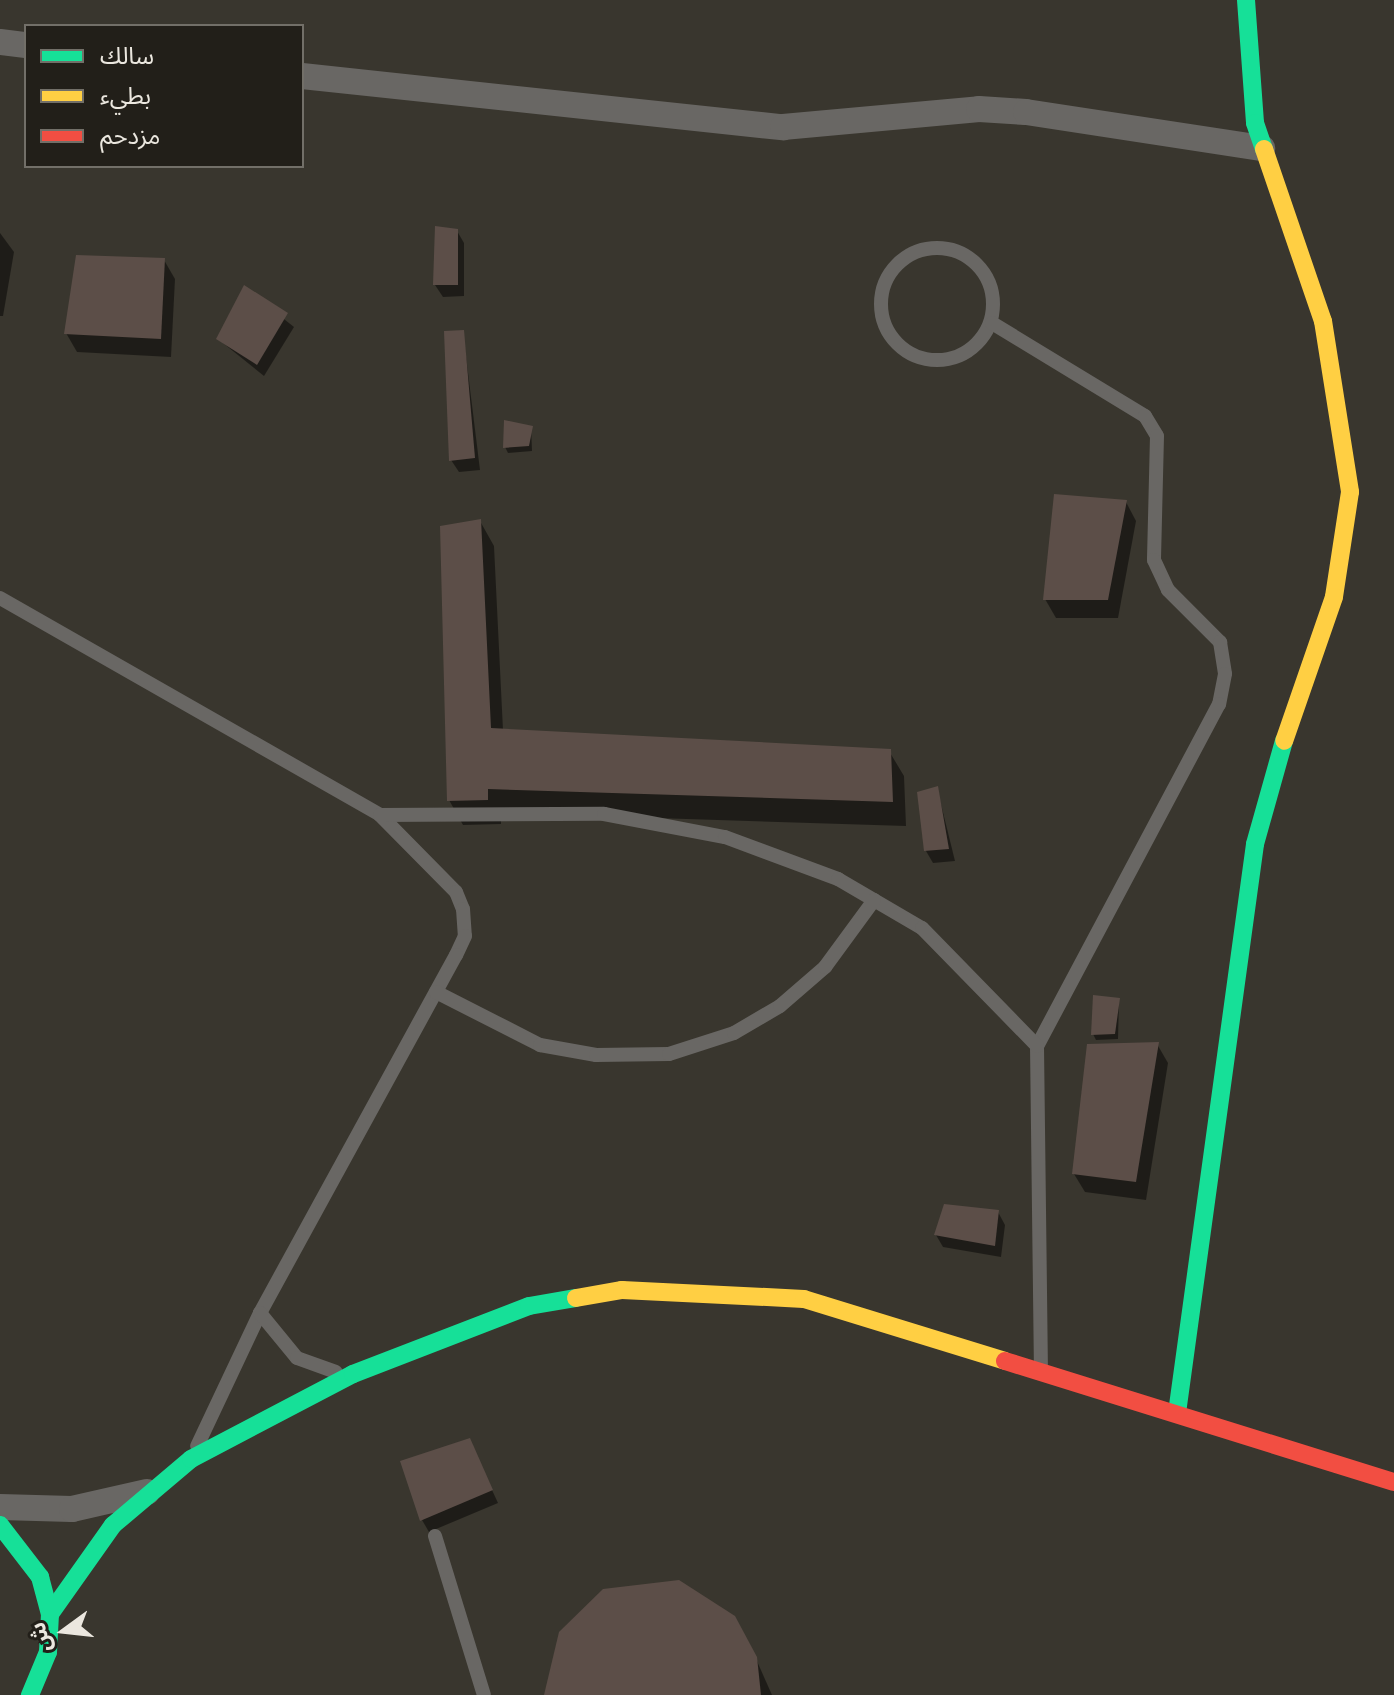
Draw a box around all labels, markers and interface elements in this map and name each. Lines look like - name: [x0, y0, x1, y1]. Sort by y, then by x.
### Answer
- legend: [24, 24, 304, 168]
- text: سالك: [100, 31, 154, 82]
- text: بطيء: [100, 71, 151, 122]
- text: مزدحم: [100, 111, 160, 162]
- north arrow: [24, 1591, 104, 1671]
- text: ش: [15, 1617, 67, 1658]

